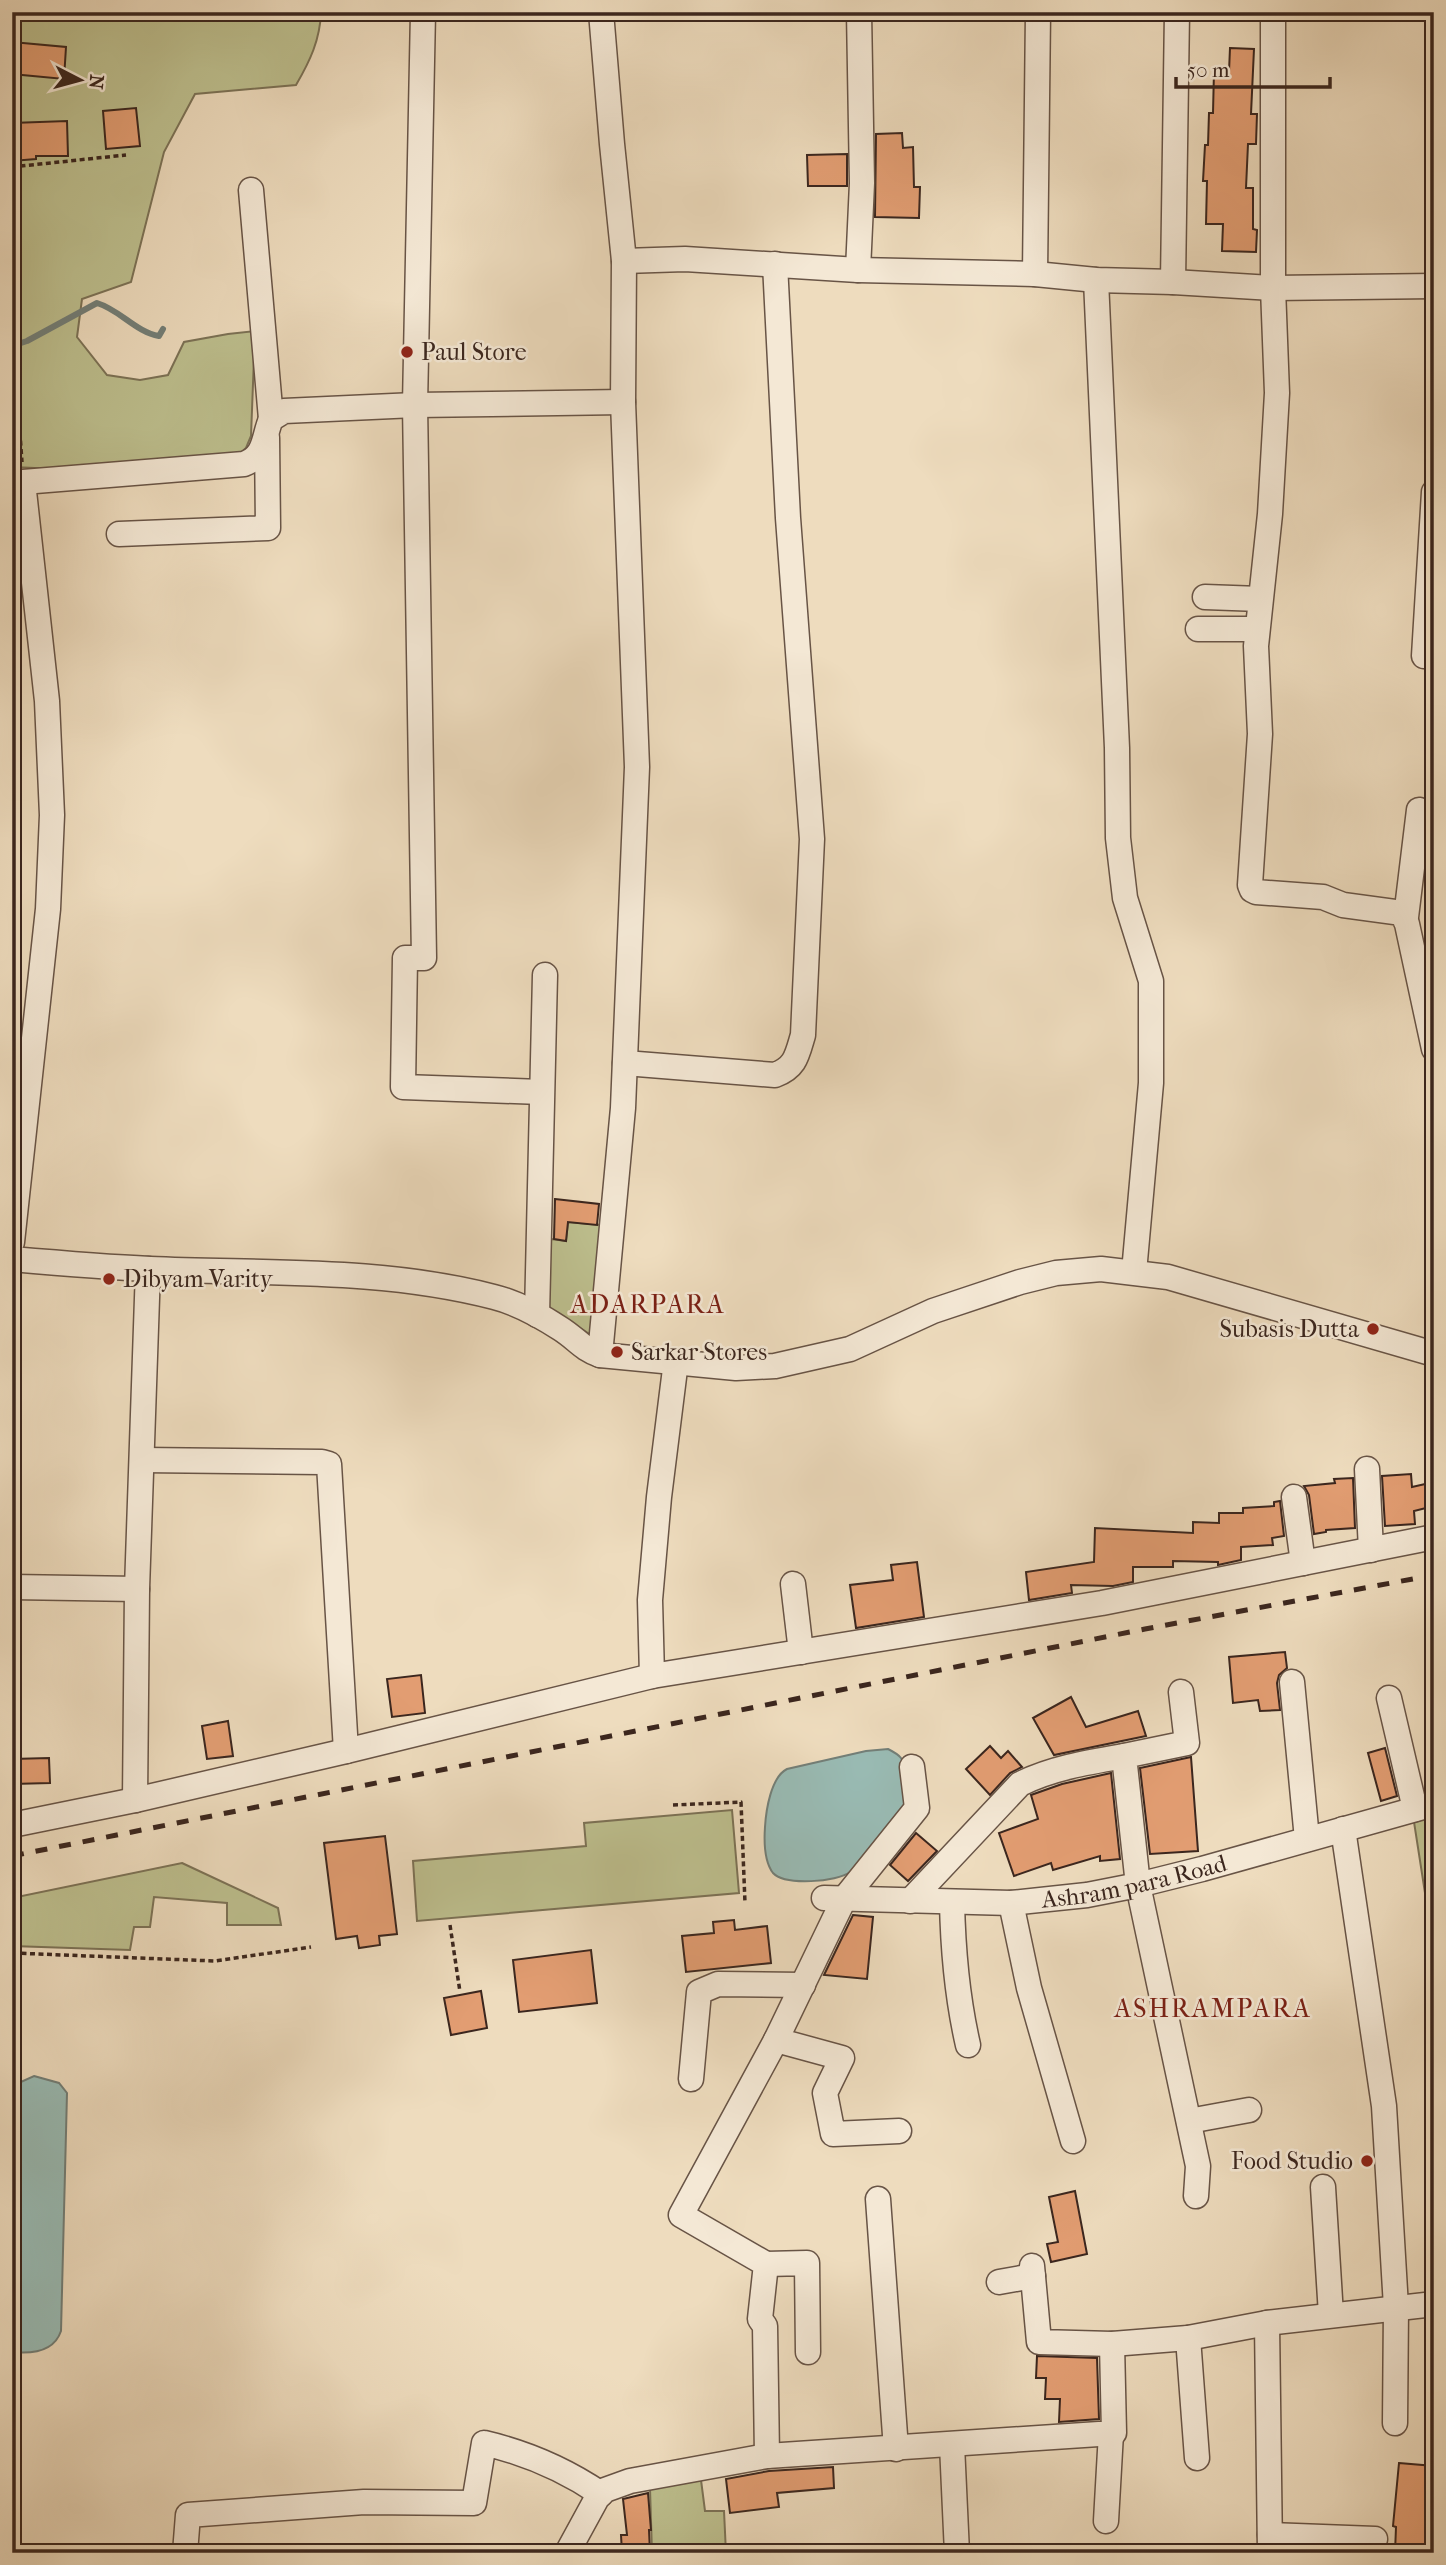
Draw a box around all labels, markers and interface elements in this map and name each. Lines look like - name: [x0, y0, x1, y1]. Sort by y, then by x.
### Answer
- north arrow: [46, 46, 116, 116]
- scale bar: [1176, 46, 1330, 90]
- text: 50 m: [1187, 58, 1230, 82]
- text: N: [84, 73, 108, 91]
- place label: Paul Store: [421, 338, 527, 366]
- marker: Paul Store: [399, 344, 415, 360]
- place label: Dibyam Varity: [123, 1265, 274, 1293]
- marker: Dibyam Varity: [101, 1271, 117, 1287]
- district label: ADARPARA: [569, 1289, 726, 1320]
- place label: Subasis Dutta: [1220, 1315, 1360, 1343]
- marker: Subasis Dutta: [1365, 1321, 1381, 1337]
- place label: Sarkar Stores: [631, 1338, 767, 1366]
- marker: Sarkar Stores: [609, 1344, 625, 1360]
- street label: Ashram para Road: [1039, 1849, 1230, 1914]
- district label: ASHRAMPARA: [1113, 1993, 1312, 2024]
- place label: Food Studio: [1231, 2147, 1353, 2175]
- marker: Food Studio: [1359, 2153, 1375, 2169]

